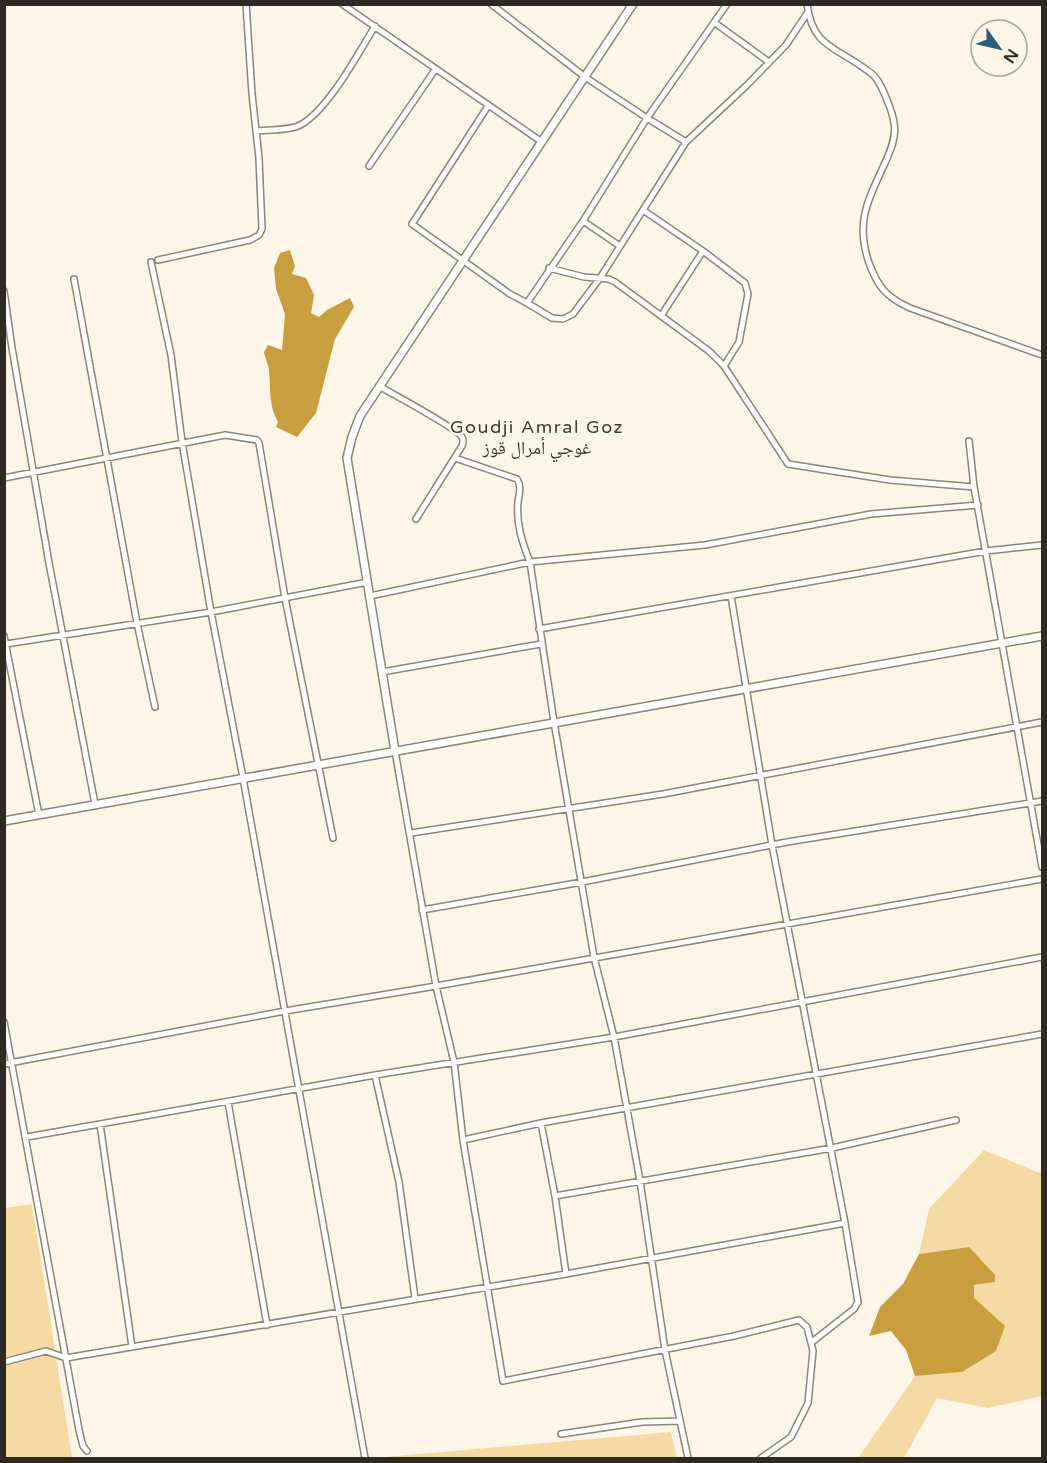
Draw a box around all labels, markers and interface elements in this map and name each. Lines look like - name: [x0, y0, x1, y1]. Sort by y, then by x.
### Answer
- north arrow: [969, 18, 1029, 78]
- text: N: [999, 45, 1022, 67]
- district label: Goudji Amral Goz غوجي أمرال قوز: [450, 416, 624, 463]

